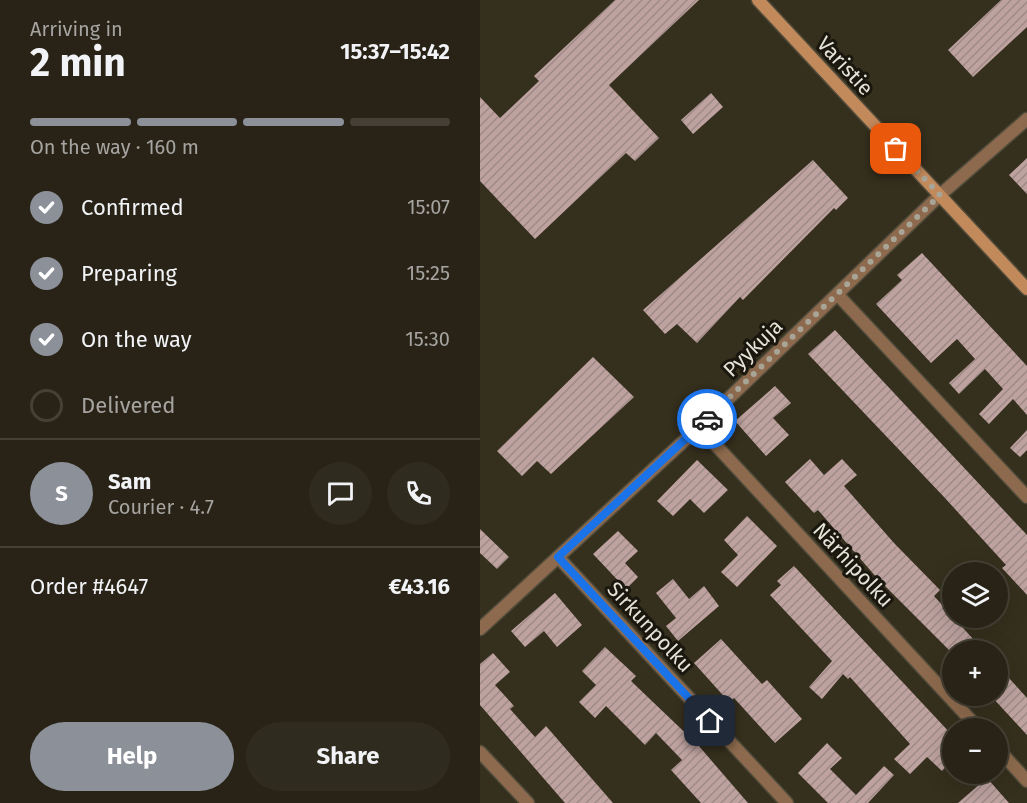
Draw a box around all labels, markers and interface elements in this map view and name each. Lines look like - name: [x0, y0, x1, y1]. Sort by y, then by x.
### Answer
- text: Arriving in: [30, 17, 123, 41]
- street label: Varistie: [811, 31, 879, 101]
- text: 15:37–15:42: [340, 38, 450, 65]
- text: 2 min: [30, 40, 126, 86]
- pin: [870, 123, 921, 174]
- icon: bag: [879, 132, 912, 165]
- text: On the way · 160 m: [30, 135, 199, 159]
- icon: check: [30, 191, 63, 224]
- text: Confirmed: [81, 194, 184, 221]
- text: 15:07: [407, 195, 450, 219]
- icon: check: [30, 257, 63, 290]
- text: Preparing: [81, 260, 177, 287]
- text: 15:25: [407, 261, 450, 285]
- street label: Pyykuja: [718, 313, 788, 383]
- icon: check: [30, 323, 63, 356]
- text: On the way: [81, 326, 192, 353]
- text: 15:30: [405, 327, 450, 351]
- courier: [677, 389, 737, 449]
- text: Delivered: [81, 392, 176, 419]
- icon: car: [691, 403, 724, 436]
- button: chat: [309, 462, 372, 525]
- button: phone: [387, 462, 450, 525]
- text: Sam: [108, 468, 151, 495]
- text: S: [55, 480, 68, 507]
- text: Courier · 4.7: [108, 495, 214, 519]
- street label: Närhipolku: [807, 517, 899, 613]
- map controls: [942, 562, 1008, 784]
- button: layers: [942, 562, 1008, 628]
- text: Order #4647: [30, 573, 148, 600]
- text: €43.16: [388, 573, 450, 600]
- street label: Sirkunpolku: [602, 576, 698, 678]
- button: +: [942, 640, 1008, 706]
- pin: [684, 695, 735, 746]
- icon: home: [693, 704, 726, 737]
- button: −: [942, 718, 1008, 784]
- button: Help: [30, 722, 234, 791]
- button: Share: [246, 722, 450, 791]

